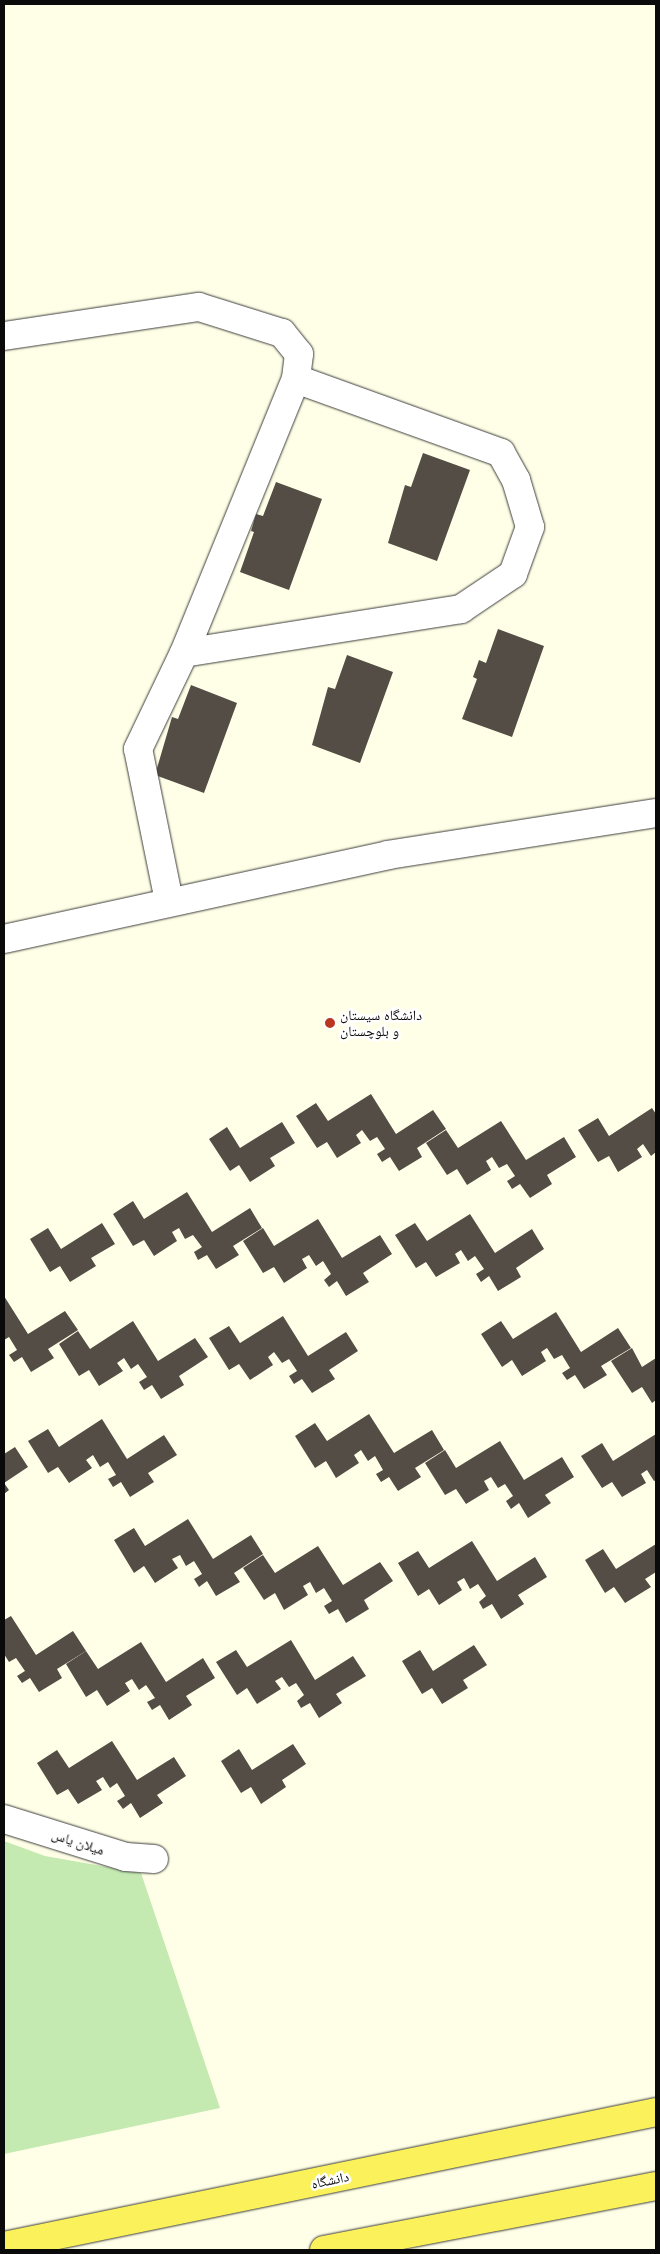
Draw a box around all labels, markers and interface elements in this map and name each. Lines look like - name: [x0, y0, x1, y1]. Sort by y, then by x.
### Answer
- place label: دانشگاه سیستان و بلوچستان: [340, 1007, 422, 1040]
- marker: دانشگاه سیستان و بلوچستان: [324, 1017, 336, 1029]
- street label: میلان یاس: [50, 1826, 106, 1858]
- street label: دانشگاه: [310, 2168, 350, 2192]

